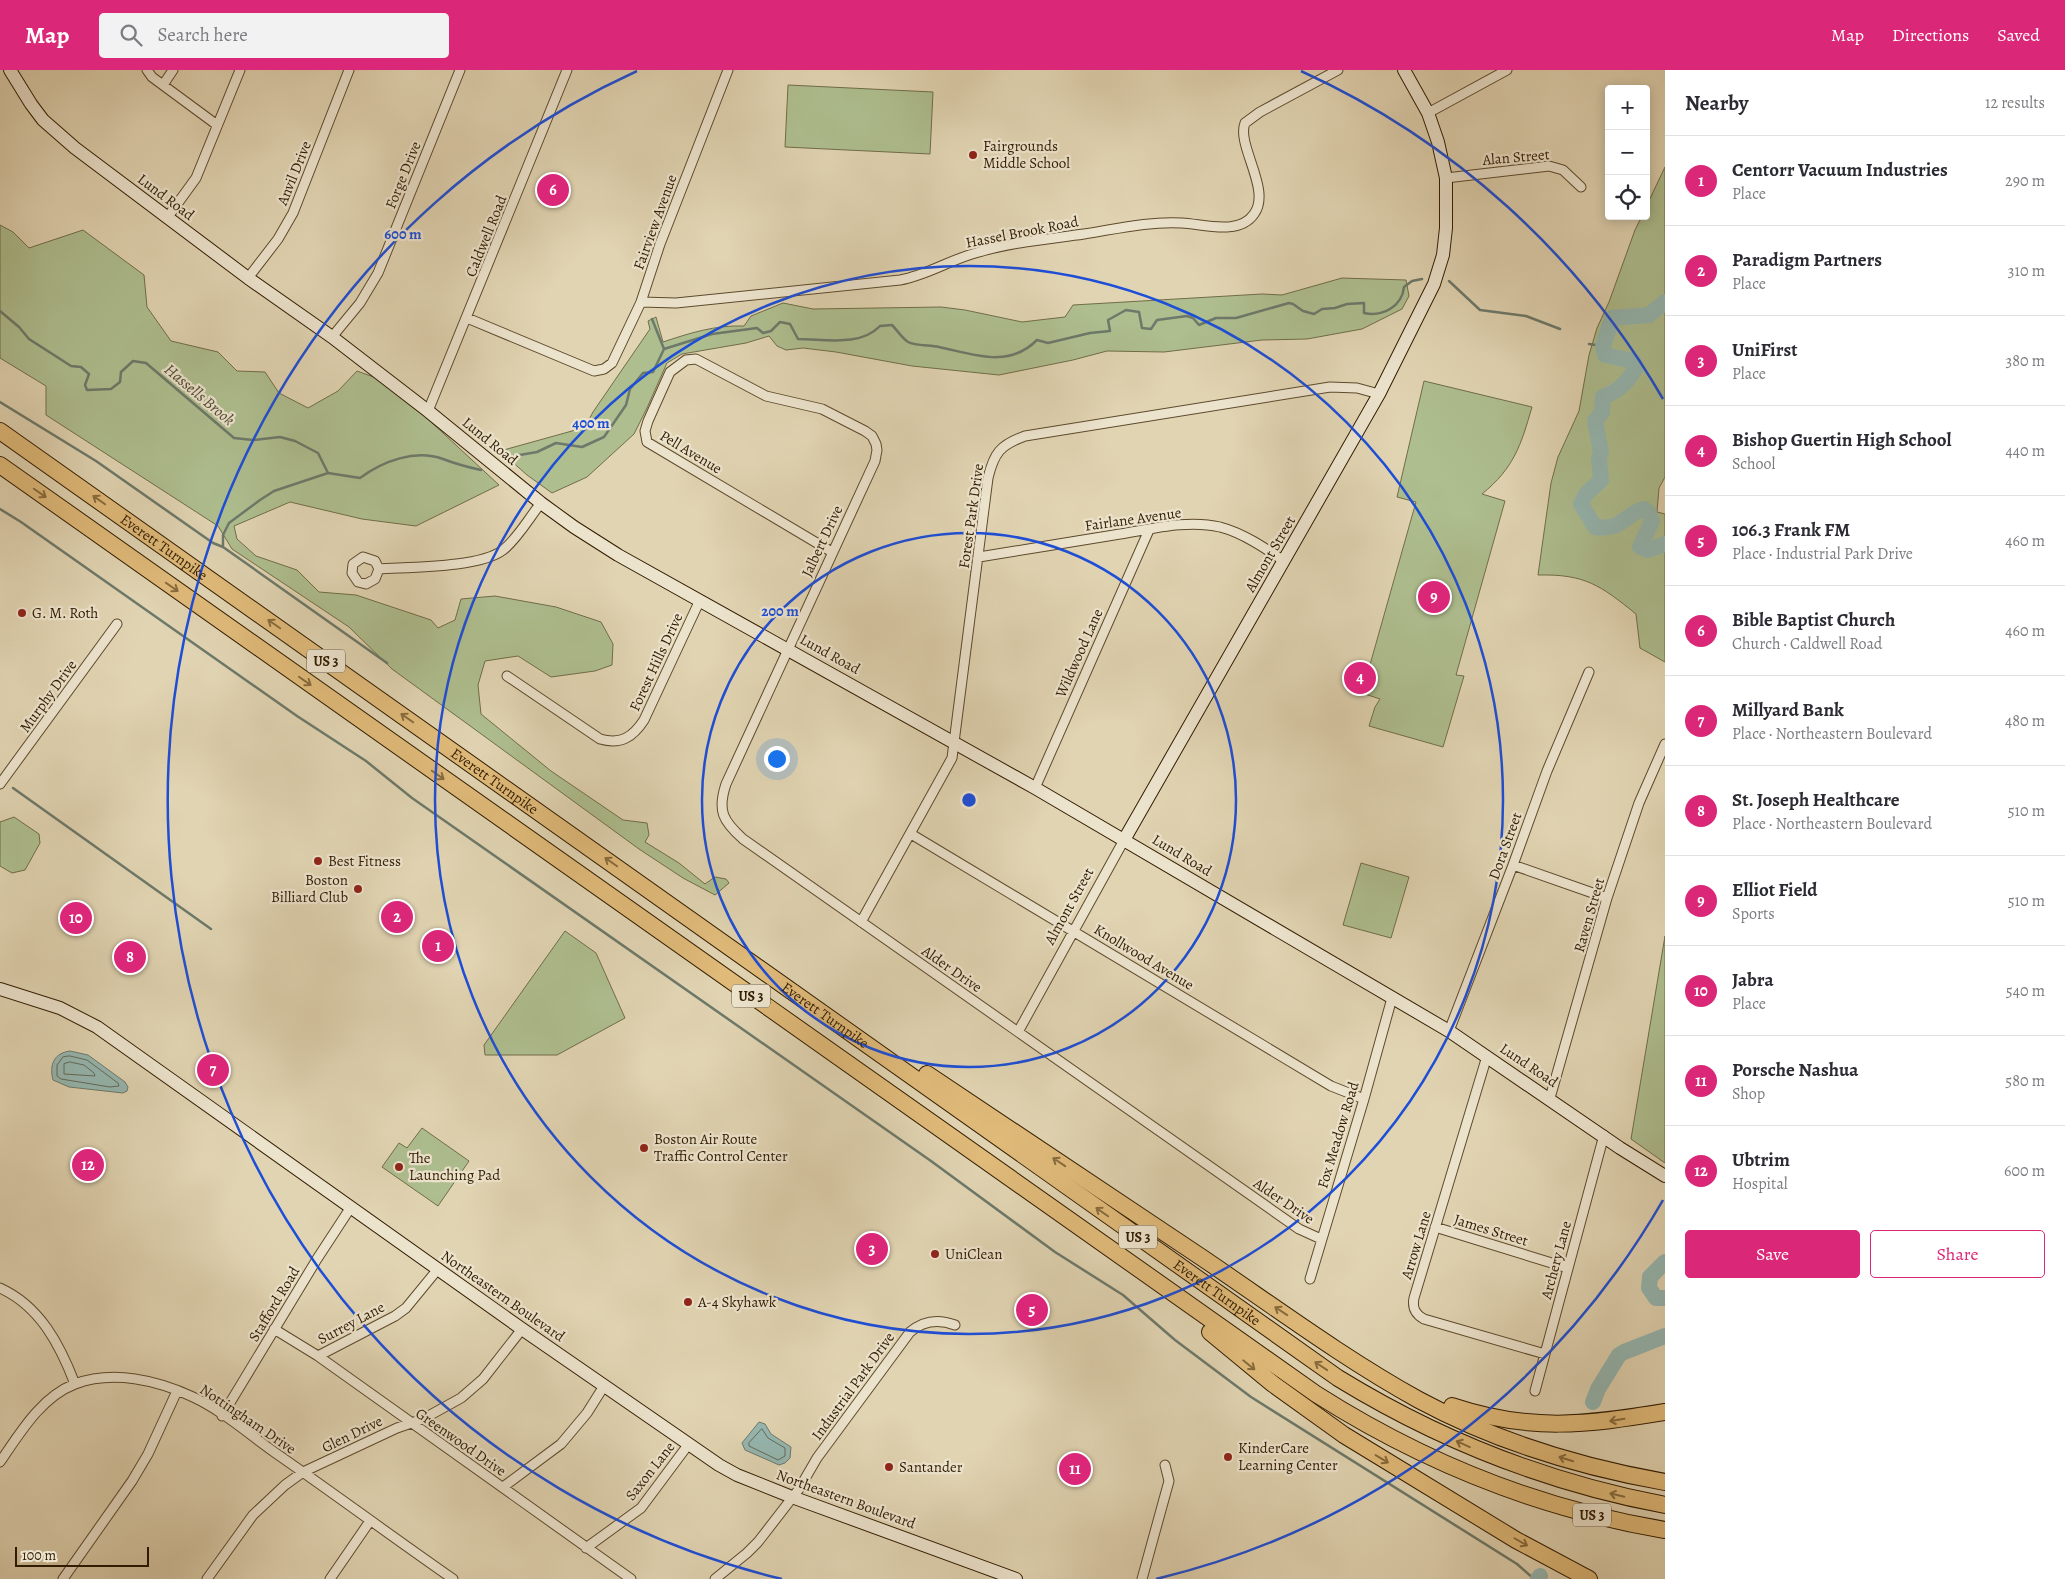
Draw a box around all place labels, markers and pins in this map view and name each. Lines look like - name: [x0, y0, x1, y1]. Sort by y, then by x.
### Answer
- place label: Fairgrounds Middle School: [983, 136, 1070, 173]
- marker: Fairgrounds Middle School: [967, 149, 979, 161]
- pin: 6: [537, 171, 569, 209]
- pin: 9: [1418, 578, 1450, 616]
- place label: G. M. Roth: [32, 603, 98, 623]
- marker: G. M. Roth: [16, 607, 28, 619]
- pin: 4: [1344, 659, 1376, 697]
- centre of rings: [960, 791, 978, 809]
- place label: Best Fitness: [328, 851, 401, 871]
- marker: Best Fitness: [312, 855, 324, 867]
- place label: Boston Billiard Club: [271, 870, 348, 907]
- marker: Boston Billiard Club: [352, 883, 364, 895]
- pin: 2: [381, 898, 413, 936]
- pin: 10: [60, 899, 92, 937]
- pin: 1: [422, 927, 454, 965]
- pin: 8: [114, 938, 146, 976]
- pin: 7: [197, 1051, 229, 1089]
- place label: Boston Air Route Traffic Control Center: [654, 1129, 788, 1166]
- marker: Boston Air Route Traffic Control Center: [638, 1142, 650, 1154]
- pin: 12: [72, 1146, 104, 1184]
- place label: The Launching Pad: [409, 1148, 501, 1185]
- marker: The Launching Pad: [393, 1161, 405, 1173]
- pin: 3: [856, 1230, 888, 1268]
- place label: UniClean: [945, 1244, 1002, 1264]
- marker: UniClean: [929, 1248, 941, 1260]
- pin: 5: [1016, 1291, 1048, 1329]
- place label: A-4 Skyhawk: [697, 1292, 777, 1312]
- marker: A-4 Skyhawk: [682, 1296, 694, 1308]
- place label: KinderCare Learning Center: [1238, 1438, 1338, 1475]
- pin: 11: [1059, 1450, 1091, 1488]
- marker: KinderCare Learning Center: [1222, 1451, 1234, 1463]
- place label: Santander: [899, 1457, 963, 1477]
- marker: Santander: [883, 1461, 895, 1473]

